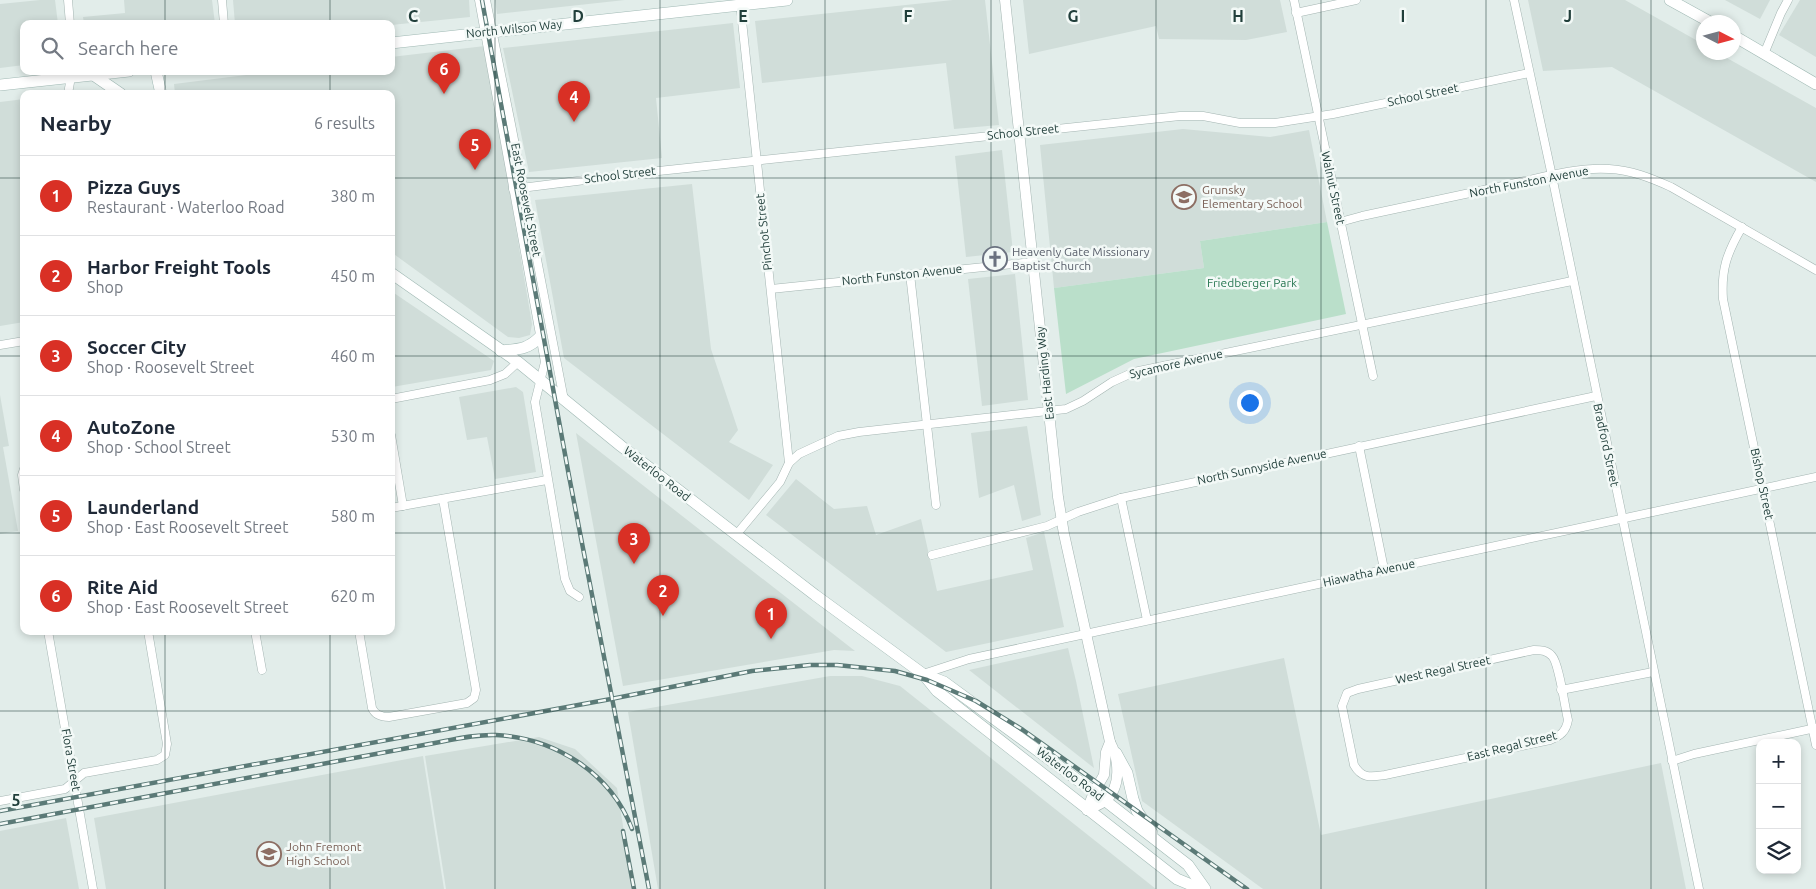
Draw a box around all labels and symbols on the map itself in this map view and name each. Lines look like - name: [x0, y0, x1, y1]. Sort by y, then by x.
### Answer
- text: C: [408, 7, 418, 25]
- text: D: [572, 7, 584, 25]
- text: E: [738, 7, 748, 25]
- text: F: [904, 7, 913, 25]
- text: G: [1067, 7, 1079, 25]
- text: H: [1232, 7, 1244, 25]
- text: I: [1401, 7, 1405, 25]
- text: J: [1564, 7, 1572, 25]
- north arrow: [1696, 15, 1741, 60]
- street label: North Wilson Way: [465, 17, 563, 40]
- pin: 6: [428, 53, 460, 94]
- pin: 4: [558, 81, 590, 122]
- street label: School Street: [1386, 81, 1460, 108]
- street label: School Street: [986, 121, 1060, 142]
- pin: 5: [459, 129, 491, 170]
- street label: East Roosevelt Street: [509, 142, 544, 258]
- street label: Walnut Street: [1319, 150, 1348, 226]
- street label: School Street: [583, 164, 657, 185]
- street label: North Funston Avenue: [1468, 164, 1590, 199]
- place label: Grunsky Elementary School: [1202, 183, 1302, 210]
- school or university icon: Grunsky Elementary School: [1171, 184, 1197, 210]
- street label: Pinchot Street: [753, 193, 774, 271]
- place label: Heavenly Gate Missionary Baptist Church: [1012, 245, 1150, 272]
- church icon: Heavenly Gate Missionary Baptist Church: [982, 246, 1008, 272]
- street label: North Funston Avenue: [841, 262, 963, 287]
- park label: Friedberger Park: [1207, 276, 1297, 289]
- street label: East Harding Way: [1033, 325, 1056, 420]
- street label: Sycamore Avenue: [1128, 346, 1224, 381]
- your location: [1237, 390, 1263, 416]
- street label: Bradford Street: [1591, 402, 1622, 488]
- street label: Waterloo Road: [622, 444, 693, 504]
- street label: North Sunnyside Avenue: [1196, 446, 1328, 487]
- street label: Bishop Street: [1749, 447, 1776, 521]
- pin: 3: [618, 523, 650, 564]
- street label: Hiawatha Avenue: [1322, 556, 1416, 589]
- pin: 2: [647, 575, 679, 616]
- pin: 1: [755, 598, 787, 639]
- street label: West Regal Street: [1394, 653, 1492, 686]
- street label: Flora Street: [60, 728, 83, 793]
- street label: East Regal Street: [1466, 728, 1558, 763]
- street label: Waterloo Road: [1034, 744, 1106, 803]
- text: 5: [11, 791, 21, 809]
- place label: John Fremont High School: [286, 840, 362, 867]
- school or university icon: John Fremont High School: [256, 841, 282, 867]

